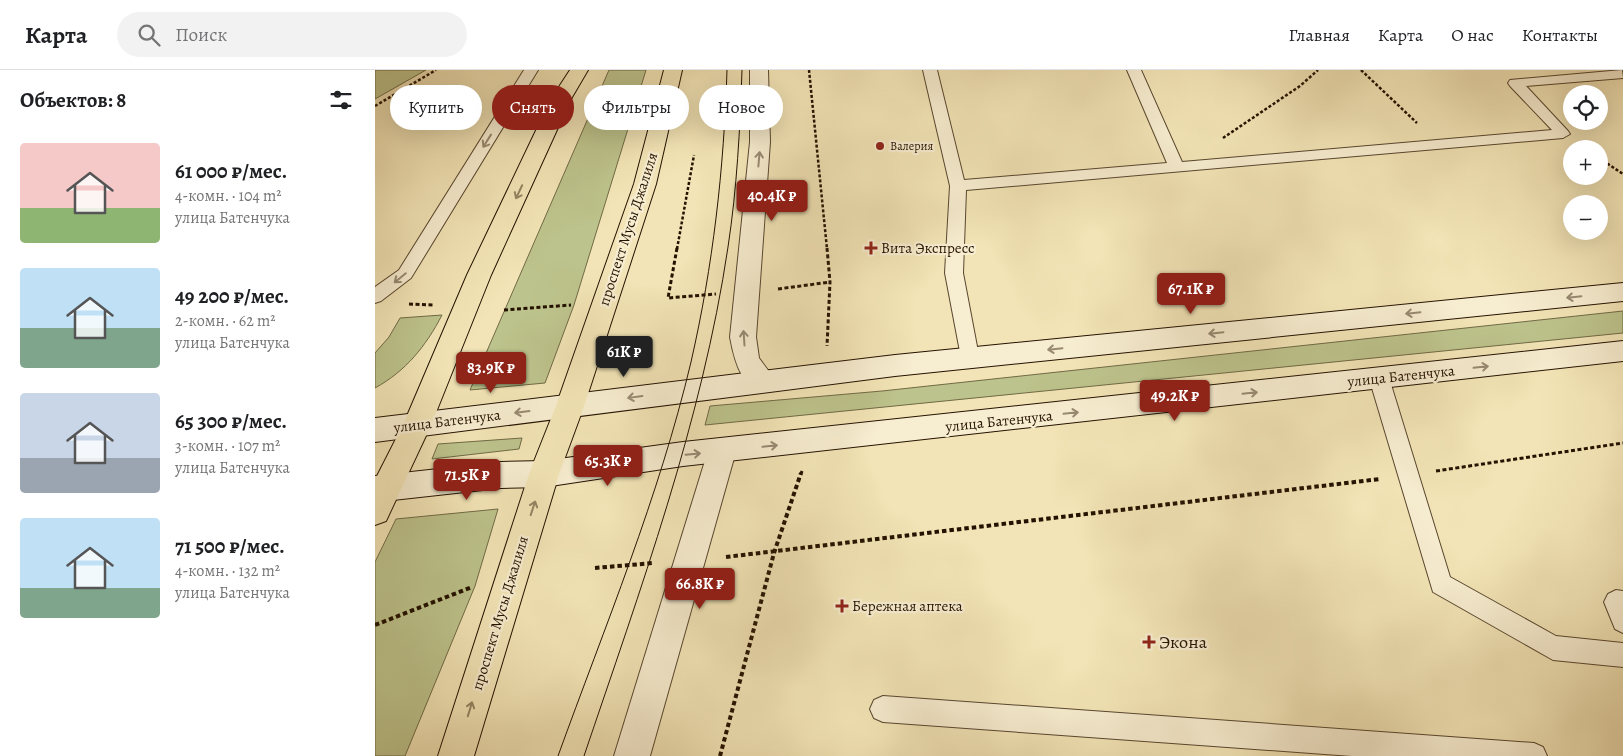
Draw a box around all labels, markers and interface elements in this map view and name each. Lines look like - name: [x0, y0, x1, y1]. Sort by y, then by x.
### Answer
- search box: [117, 12, 467, 57]
- text: Карта: [25, 19, 87, 51]
- icon: search: [135, 21, 163, 49]
- text: Поиск: [175, 22, 227, 48]
- text: Главная: [1289, 23, 1350, 47]
- text: Карта: [1378, 23, 1423, 47]
- text: О нас: [1451, 23, 1494, 47]
- text: Контакты: [1522, 23, 1598, 47]
- chip: Купить: [390, 85, 482, 130]
- chip: Снять: [492, 85, 574, 130]
- chip: Фильтры: [584, 85, 689, 130]
- chip: Новое: [699, 85, 783, 130]
- map controls: [1563, 85, 1608, 240]
- button: locate: [1563, 85, 1608, 130]
- text: Объектов: 8: [20, 86, 126, 114]
- icon: filters: [327, 86, 355, 114]
- one-way arrow: [482, 134, 492, 148]
- place label: Валерия: [890, 138, 933, 154]
- marker: Валерия: [874, 140, 886, 152]
- button: +: [1563, 140, 1608, 185]
- street label: проспект Мусы Джалиля: [594, 150, 662, 308]
- one-way arrow: [754, 151, 764, 167]
- text: 61 000 ₽/мес.: [175, 157, 287, 185]
- icon: home: [60, 163, 120, 223]
- pin: 40.4K ₽: [726, 180, 818, 222]
- one-way arrow: [513, 184, 523, 199]
- text: 4-комн. · 104 m²: [175, 185, 282, 207]
- text: 40.4K ₽: [748, 185, 796, 207]
- button: −: [1563, 195, 1608, 240]
- text: улица Батенчука: [175, 207, 290, 229]
- place label: Вита Экспресс: [881, 238, 974, 258]
- marker: Вита Экспресс: [865, 242, 877, 254]
- one-way arrow: [393, 272, 406, 283]
- pin: 67.1K ₽: [1145, 272, 1237, 315]
- text: 67.1K ₽: [1168, 278, 1214, 300]
- text: 49 200 ₽/мес.: [175, 282, 289, 310]
- icon: home: [60, 288, 120, 348]
- one-way arrow: [1567, 292, 1583, 302]
- one-way arrow: [1405, 308, 1421, 318]
- text: 2-комн. · 62 m²: [175, 310, 276, 332]
- one-way arrow: [1209, 328, 1225, 337]
- one-way arrow: [739, 330, 749, 346]
- text: улица Батенчука: [175, 332, 290, 354]
- pin: 61K ₽: [589, 336, 659, 378]
- text: 61K ₽: [607, 341, 641, 363]
- one-way arrow: [1047, 344, 1063, 353]
- pin: 83.9K ₽: [445, 352, 537, 394]
- text: 83.9K ₽: [467, 357, 515, 379]
- street label: улица Батенчука: [1345, 360, 1456, 392]
- one-way arrow: [1472, 362, 1488, 372]
- pin: 49.2K ₽: [1129, 380, 1221, 422]
- text: 49.2K ₽: [1151, 385, 1199, 407]
- one-way arrow: [1241, 388, 1257, 398]
- one-way arrow: [627, 393, 643, 403]
- street label: улица Батенчука: [391, 404, 502, 438]
- street label: улица Батенчука: [943, 405, 1054, 437]
- text: 65 300 ₽/мес.: [175, 407, 287, 435]
- one-way arrow: [514, 407, 530, 417]
- one-way arrow: [1062, 408, 1078, 418]
- icon: home: [60, 413, 120, 473]
- text: 3-комн. · 107 m²: [175, 435, 280, 457]
- one-way arrow: [762, 441, 778, 451]
- pin: 65.3K ₽: [562, 444, 654, 487]
- one-way arrow: [685, 449, 701, 458]
- text: 65.3K ₽: [584, 450, 632, 472]
- text: улица Батенчука: [175, 457, 290, 479]
- pin: 71.5K ₽: [421, 458, 513, 501]
- text: 71.5K ₽: [444, 464, 490, 486]
- one-way arrow: [529, 501, 538, 516]
- text: 71 500 ₽/мес.: [175, 532, 285, 560]
- street label: проспект Мусы Джалиля: [467, 534, 533, 692]
- icon: home: [60, 538, 120, 598]
- text: 4-комн. · 132 m²: [175, 560, 280, 582]
- pin: 66.8K ₽: [654, 568, 746, 610]
- text: 66.8K ₽: [676, 573, 724, 595]
- text: улица Батенчука: [175, 582, 290, 604]
- place label: Бережная аптека: [852, 596, 963, 616]
- marker: Бережная аптека: [836, 600, 848, 612]
- place label: Экона: [1159, 630, 1208, 654]
- marker: Экона: [1143, 636, 1155, 648]
- one-way arrow: [465, 702, 475, 718]

